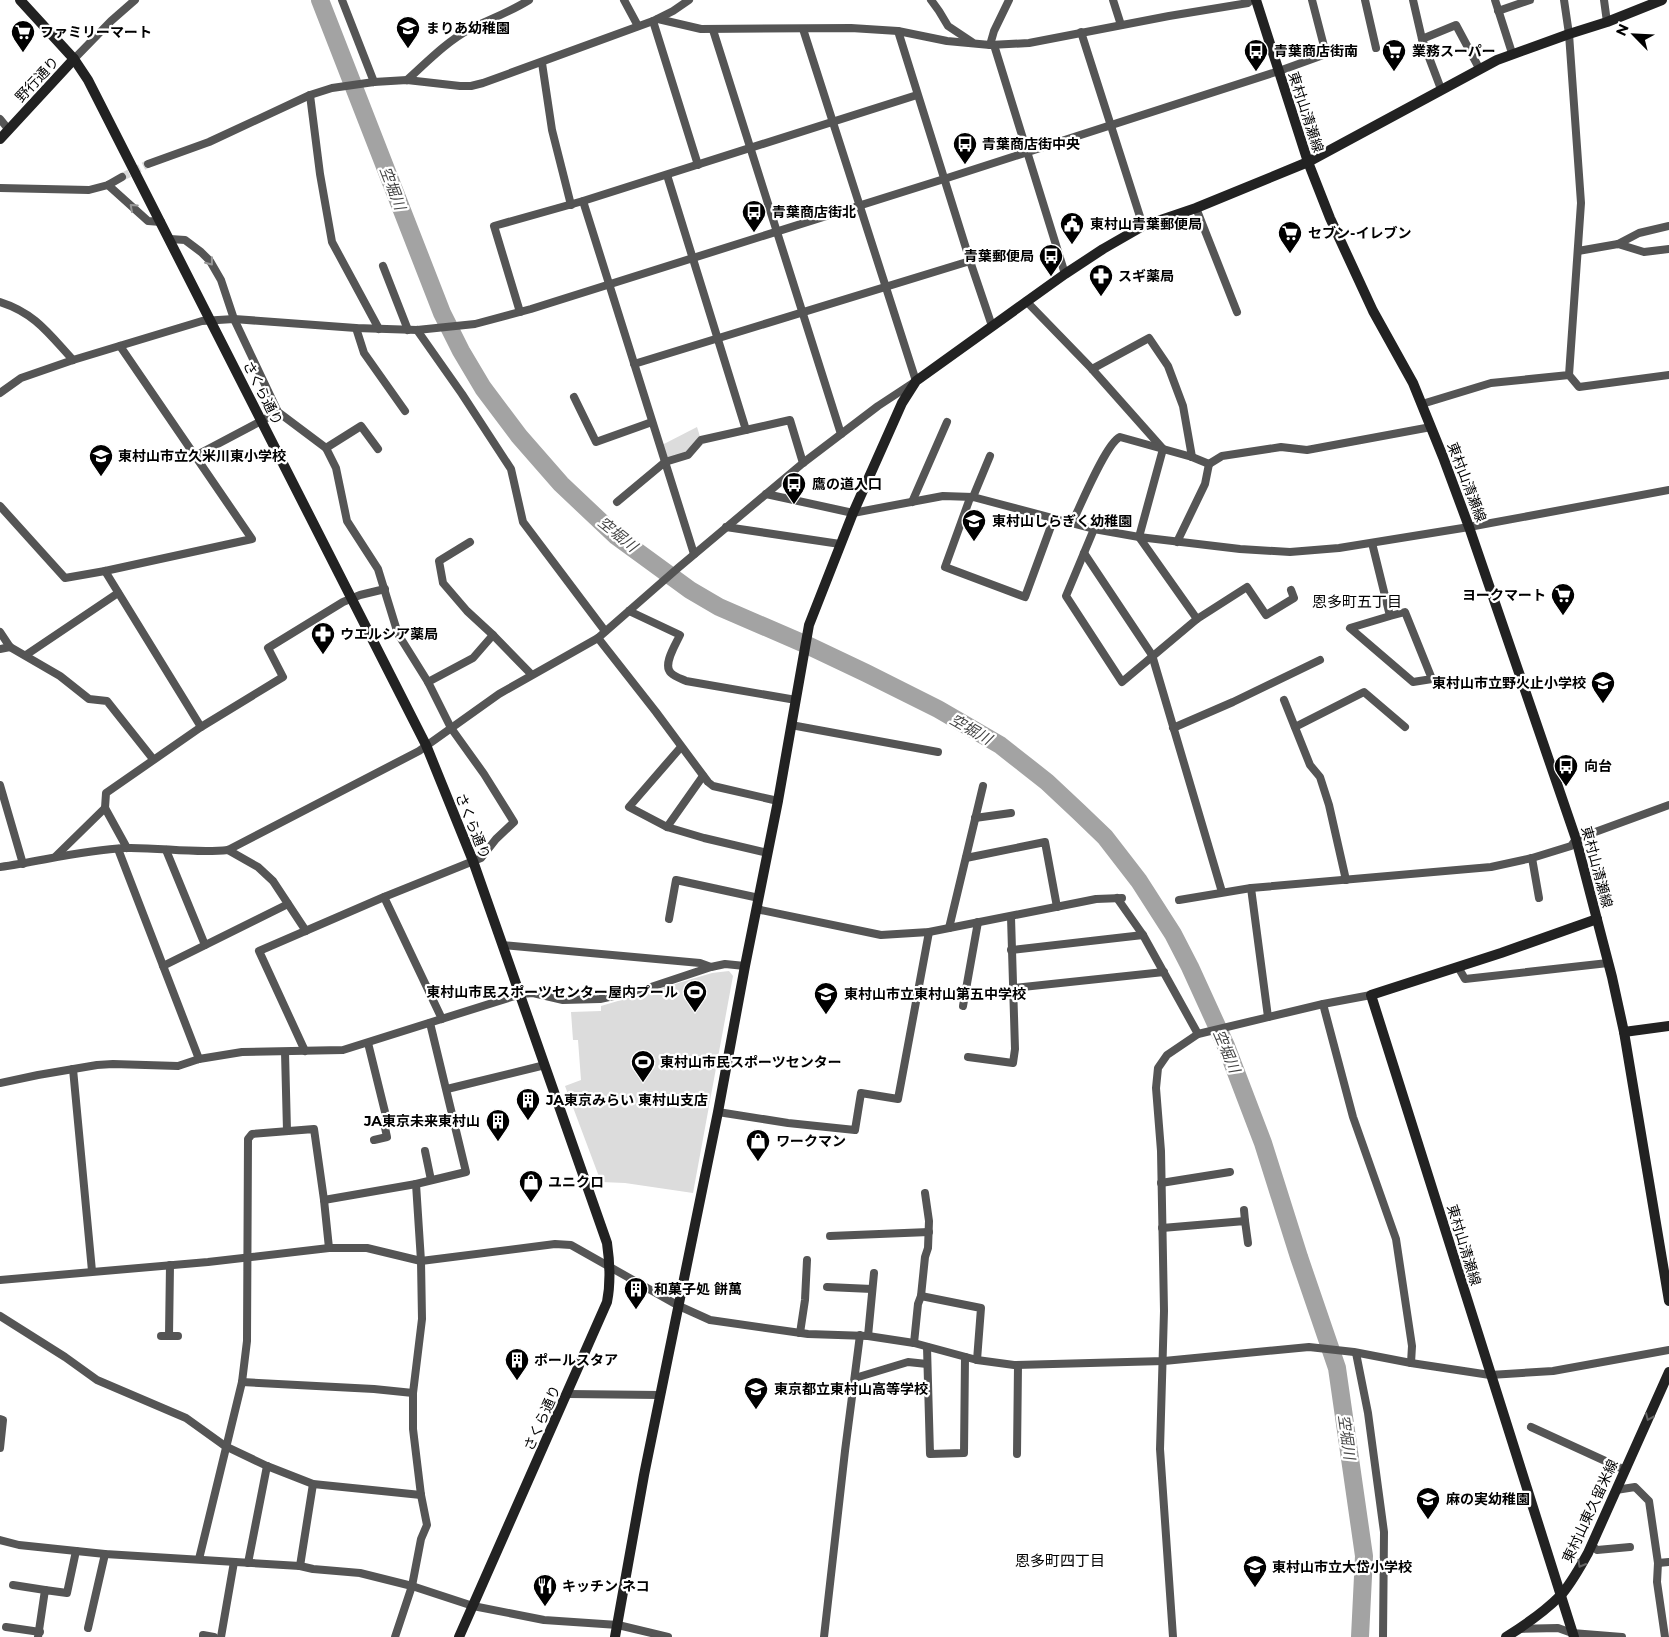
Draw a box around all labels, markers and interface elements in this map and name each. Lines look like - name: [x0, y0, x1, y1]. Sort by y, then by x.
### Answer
- north arrow: [1609, 10, 1659, 60]
- school or university icon: まりあ幼稚園: [395, 15, 421, 49]
- supermarket icon: ファミリーマート: [10, 19, 36, 53]
- place label: まりあ幼稚園: [426, 19, 510, 37]
- text: N: [1612, 21, 1633, 39]
- place label: ファミリーマート: [40, 23, 152, 41]
- bus stop icon: 青葉商店街南: [1243, 38, 1269, 72]
- supermarket icon: 業務スーパー: [1381, 38, 1407, 72]
- place label: 青葉商店街南: [1274, 42, 1358, 60]
- place label: 業務スーパー: [1412, 42, 1496, 60]
- street label: 野行通り: [11, 52, 63, 106]
- street label: 東村山清瀬線: [1284, 69, 1328, 155]
- bus stop icon: 青葉商店街中央: [952, 131, 978, 165]
- place label: 青葉商店街中央: [982, 135, 1080, 153]
- water label: 空堀川: [376, 164, 411, 214]
- bus stop icon: 青葉商店街北: [741, 199, 767, 233]
- place label: 青葉商店街北: [772, 203, 856, 221]
- one-way arrow: [129, 204, 138, 213]
- public building icon: 東村山青葉郵便局: [1059, 211, 1085, 245]
- place label: 東村山青葉郵便局: [1090, 215, 1202, 233]
- supermarket icon: セブン-イレブン: [1277, 220, 1303, 254]
- place label: セブン-イレブン: [1308, 224, 1411, 242]
- bus stop icon: 青葉郵便局: [1038, 243, 1064, 277]
- place label: 青葉郵便局: [964, 247, 1034, 265]
- one-way arrow: [204, 256, 212, 265]
- pharmacy icon: スギ薬局: [1088, 263, 1114, 297]
- place label: スギ薬局: [1118, 267, 1174, 285]
- street label: さくら通り: [239, 358, 287, 428]
- street label: 東村山清瀬線: [1444, 440, 1490, 524]
- school or university icon: 東村山市立久米川東小学校: [88, 443, 114, 477]
- place label: 東村山市立久米川東小学校: [118, 447, 286, 465]
- bus stop icon: 鷹の道入口: [781, 471, 807, 505]
- place label: 鷹の道入口: [812, 475, 882, 493]
- school or university icon: 東村山しらぎく幼稚園: [961, 508, 987, 542]
- water label: 空堀川: [595, 512, 643, 557]
- place label: 東村山しらぎく幼稚園: [992, 512, 1132, 530]
- supermarket icon: ヨークマート: [1550, 582, 1576, 616]
- place label: ヨークマート: [1462, 586, 1546, 604]
- district label: 恩多町五丁目: [1312, 592, 1402, 611]
- pharmacy icon: ウエルシア薬局: [310, 621, 336, 655]
- place label: ウエルシア薬局: [340, 625, 438, 643]
- school or university icon: 東村山市立野火止小学校: [1590, 670, 1616, 704]
- place label: 東村山市立野火止小学校: [1432, 674, 1586, 692]
- water label: 空堀川: [947, 710, 997, 749]
- bus stop icon: 向台: [1553, 753, 1579, 787]
- place label: 向台: [1584, 757, 1612, 775]
- street label: さくら通り: [452, 790, 494, 862]
- street label: 東村山清瀬線: [1577, 824, 1617, 910]
- sports icon: 東村山市民スポーツセンター屋内プール: [682, 979, 708, 1013]
- school or university icon: 東村山市立東村山第五中学校: [813, 981, 839, 1015]
- place label: 東村山市民スポーツセンター屋内プール: [426, 983, 678, 1001]
- place label: 東村山市立東村山第五中学校: [844, 985, 1026, 1003]
- water label: 空堀川: [1209, 1027, 1245, 1077]
- sports icon: 東村山市民スポーツセンター: [630, 1049, 656, 1083]
- place label: 東村山市民スポーツセンター: [660, 1053, 842, 1071]
- building icon: JA東京みらい 東村山支店: [515, 1087, 541, 1121]
- place label: JA東京みらい 東村山支店: [545, 1091, 708, 1109]
- building icon: JA東京未来東村山: [485, 1108, 511, 1142]
- place label: JA東京未来東村山: [363, 1112, 480, 1130]
- shop icon: ワークマン: [745, 1128, 771, 1162]
- place label: ワークマン: [776, 1132, 846, 1150]
- shop icon: ユニクロ: [518, 1169, 544, 1203]
- place label: ユニクロ: [548, 1173, 604, 1191]
- street label: 東村山清瀬線: [1443, 1202, 1485, 1288]
- building icon: 和菓子処 餅萬: [623, 1276, 649, 1310]
- place label: 和菓子処 餅萬: [654, 1280, 742, 1298]
- building icon: ポールスタア: [504, 1347, 530, 1381]
- place label: ポールスタア: [534, 1351, 618, 1369]
- school or university icon: 東京都立東村山高等学校: [743, 1376, 769, 1410]
- place label: 東京都立東村山高等学校: [774, 1380, 928, 1398]
- street label: さくら通り: [520, 1382, 564, 1454]
- one-way arrow: [1644, 1412, 1655, 1421]
- water label: 空堀川: [1334, 1413, 1360, 1463]
- street label: 東村山東久留米線: [1558, 1456, 1622, 1566]
- school or university icon: 麻の実幼稚園: [1415, 1486, 1441, 1520]
- place label: 麻の実幼稚園: [1446, 1490, 1530, 1508]
- district label: 恩多町四丁目: [1015, 1551, 1105, 1570]
- school or university icon: 東村山市立大岱小学校: [1242, 1554, 1268, 1588]
- place label: 東村山市立大岱小学校: [1272, 1558, 1412, 1576]
- one-way arrow: [1578, 1559, 1588, 1568]
- restaurant icon: キッチン ネコ: [532, 1573, 558, 1607]
- place label: キッチン ネコ: [562, 1577, 650, 1595]

